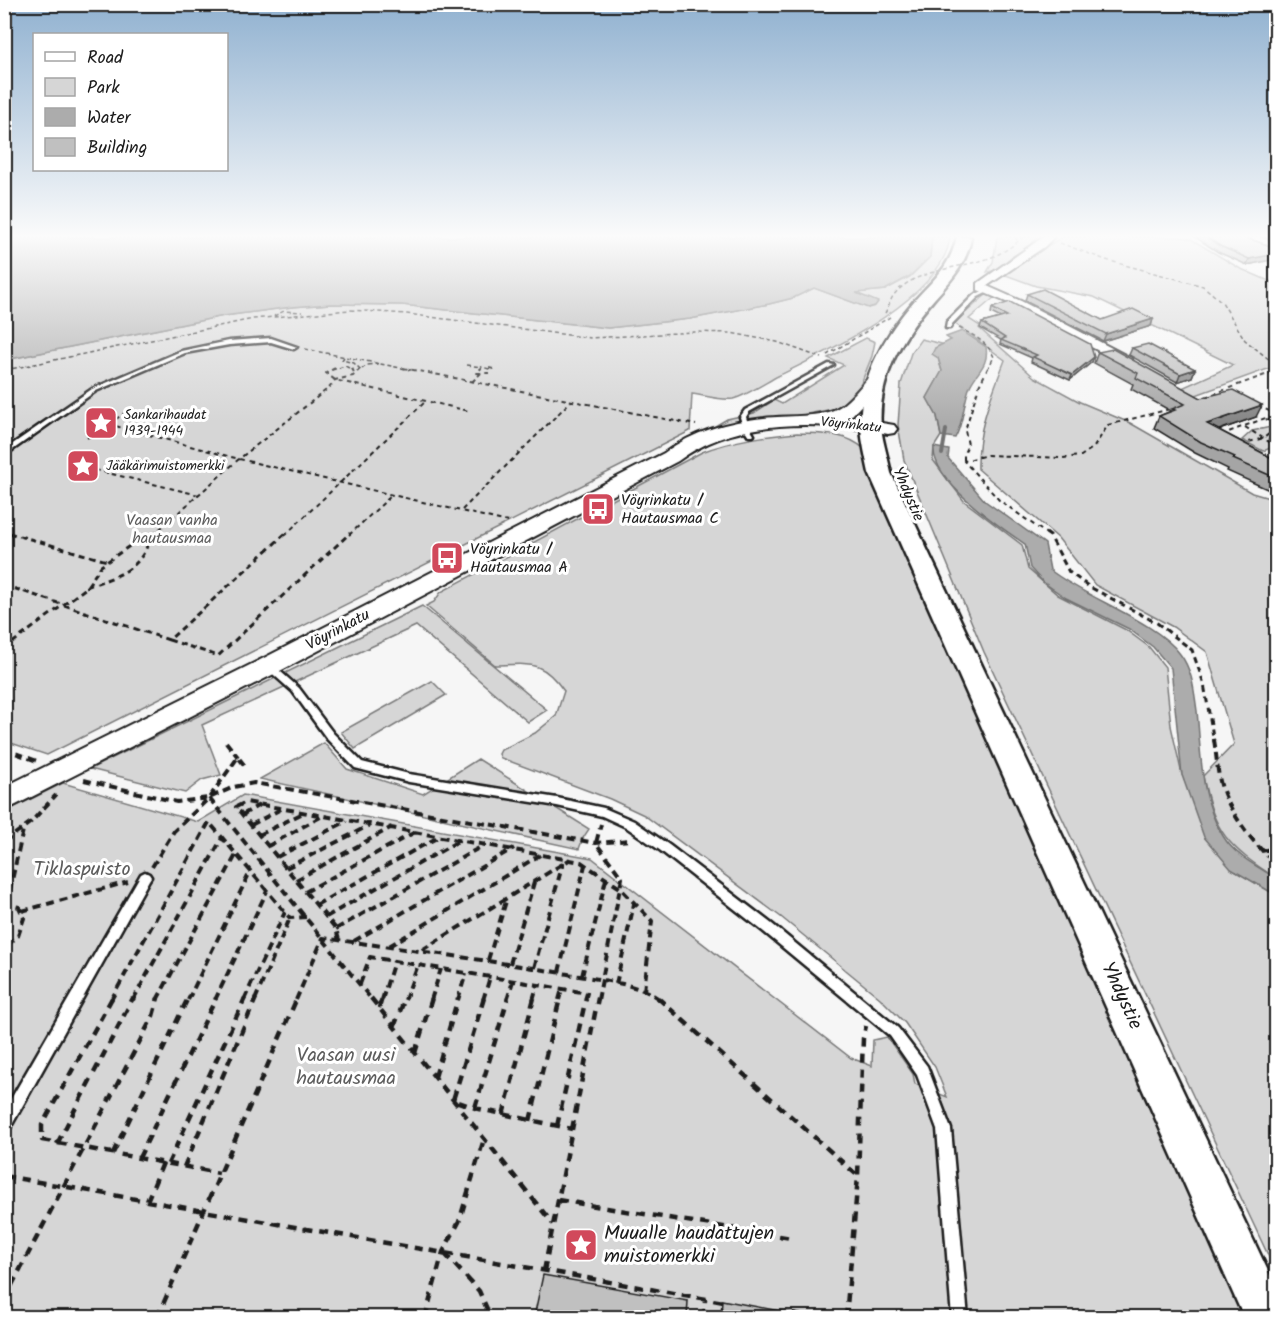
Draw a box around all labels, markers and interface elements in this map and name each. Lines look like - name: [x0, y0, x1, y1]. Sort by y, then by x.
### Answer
- legend: [33, 33, 228, 171]
- text: Road: [87, 44, 124, 73]
- text: Park: [87, 74, 120, 103]
- text: Water: [87, 104, 132, 133]
- text: Building: [87, 134, 147, 163]
- place label: Sankarihaudat 1939-1944: [124, 404, 207, 442]
- place icon: Sankarihaudat 1939-1944: [83, 405, 119, 441]
- street label: Vöyrinkatu: [819, 411, 883, 439]
- place icon: Jääkärimuistomerkki: [65, 448, 101, 484]
- place label: Jääkärimuistomerkki: [106, 455, 225, 477]
- street label: Yhdystie: [885, 463, 931, 525]
- place label: Vöyrinkatu / Hautausmaa C: [621, 488, 719, 531]
- bus stop icon: Vöyrinkatu / Hautausmaa C: [580, 491, 616, 527]
- park label: Vaasan vanha hautausmaa: [126, 508, 218, 551]
- place label: Vöyrinkatu / Hautausmaa A: [470, 537, 568, 580]
- bus stop icon: Vöyrinkatu / Hautausmaa A: [429, 540, 465, 576]
- street label: Vöyrinkatu: [301, 602, 375, 657]
- park label: Tiklaspuisto: [34, 854, 130, 886]
- street label: Yhdystie: [1091, 957, 1151, 1035]
- park label: Vaasan uusi hautausmaa: [296, 1040, 396, 1095]
- place label: Muualle haudattujen muistomerkki: [604, 1218, 774, 1273]
- place icon: Muualle haudattujen muistomerkki: [563, 1227, 599, 1263]

